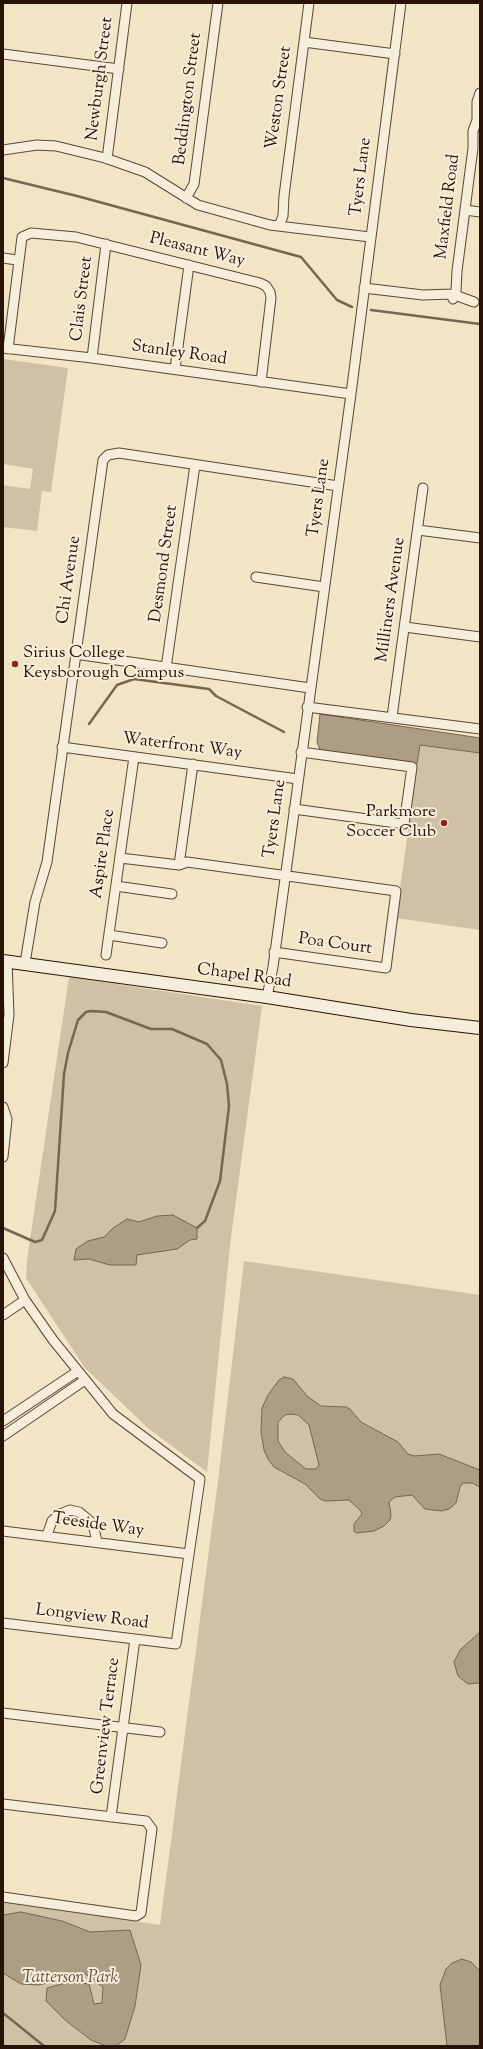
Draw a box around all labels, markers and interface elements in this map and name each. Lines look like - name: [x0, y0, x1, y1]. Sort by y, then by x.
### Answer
- street label: Newburgh Street: [83, 16, 119, 142]
- street label: Beddington Street: [171, 32, 207, 166]
- street label: Weston Street: [263, 45, 297, 151]
- street label: Tyers Lane: [347, 137, 377, 217]
- street label: Maxfield Road: [432, 153, 466, 261]
- street label: Pleasant Way: [147, 229, 247, 273]
- street label: Clais Street: [68, 255, 98, 343]
- street label: Stanley Road: [130, 337, 228, 371]
- street label: Tyers Lane: [304, 457, 336, 539]
- street label: Desmond Street: [147, 504, 183, 624]
- street label: Chi Avenue: [54, 535, 86, 625]
- street label: Milliners Avenue: [373, 536, 411, 664]
- place label: Sirius College Keysborough Campus: [23, 644, 184, 684]
- marker: Sirius College Keysborough Campus: [10, 659, 20, 669]
- street label: Waterfront Way: [121, 730, 243, 764]
- street label: Tyers Lane: [260, 778, 292, 860]
- place label: Parkmore Soccer Club: [346, 803, 436, 843]
- street label: Aspire Place: [88, 808, 120, 900]
- marker: Parkmore Soccer Club: [439, 818, 449, 828]
- street label: Poa Court: [297, 930, 373, 960]
- street label: Chapel Road: [195, 960, 293, 994]
- street label: Teeside Way: [51, 1509, 145, 1543]
- street label: Longview Road: [34, 1601, 150, 1635]
- street label: Greenview Terrace: [88, 1656, 126, 1796]
- park label: Tatterson Park: [22, 1969, 118, 1989]

